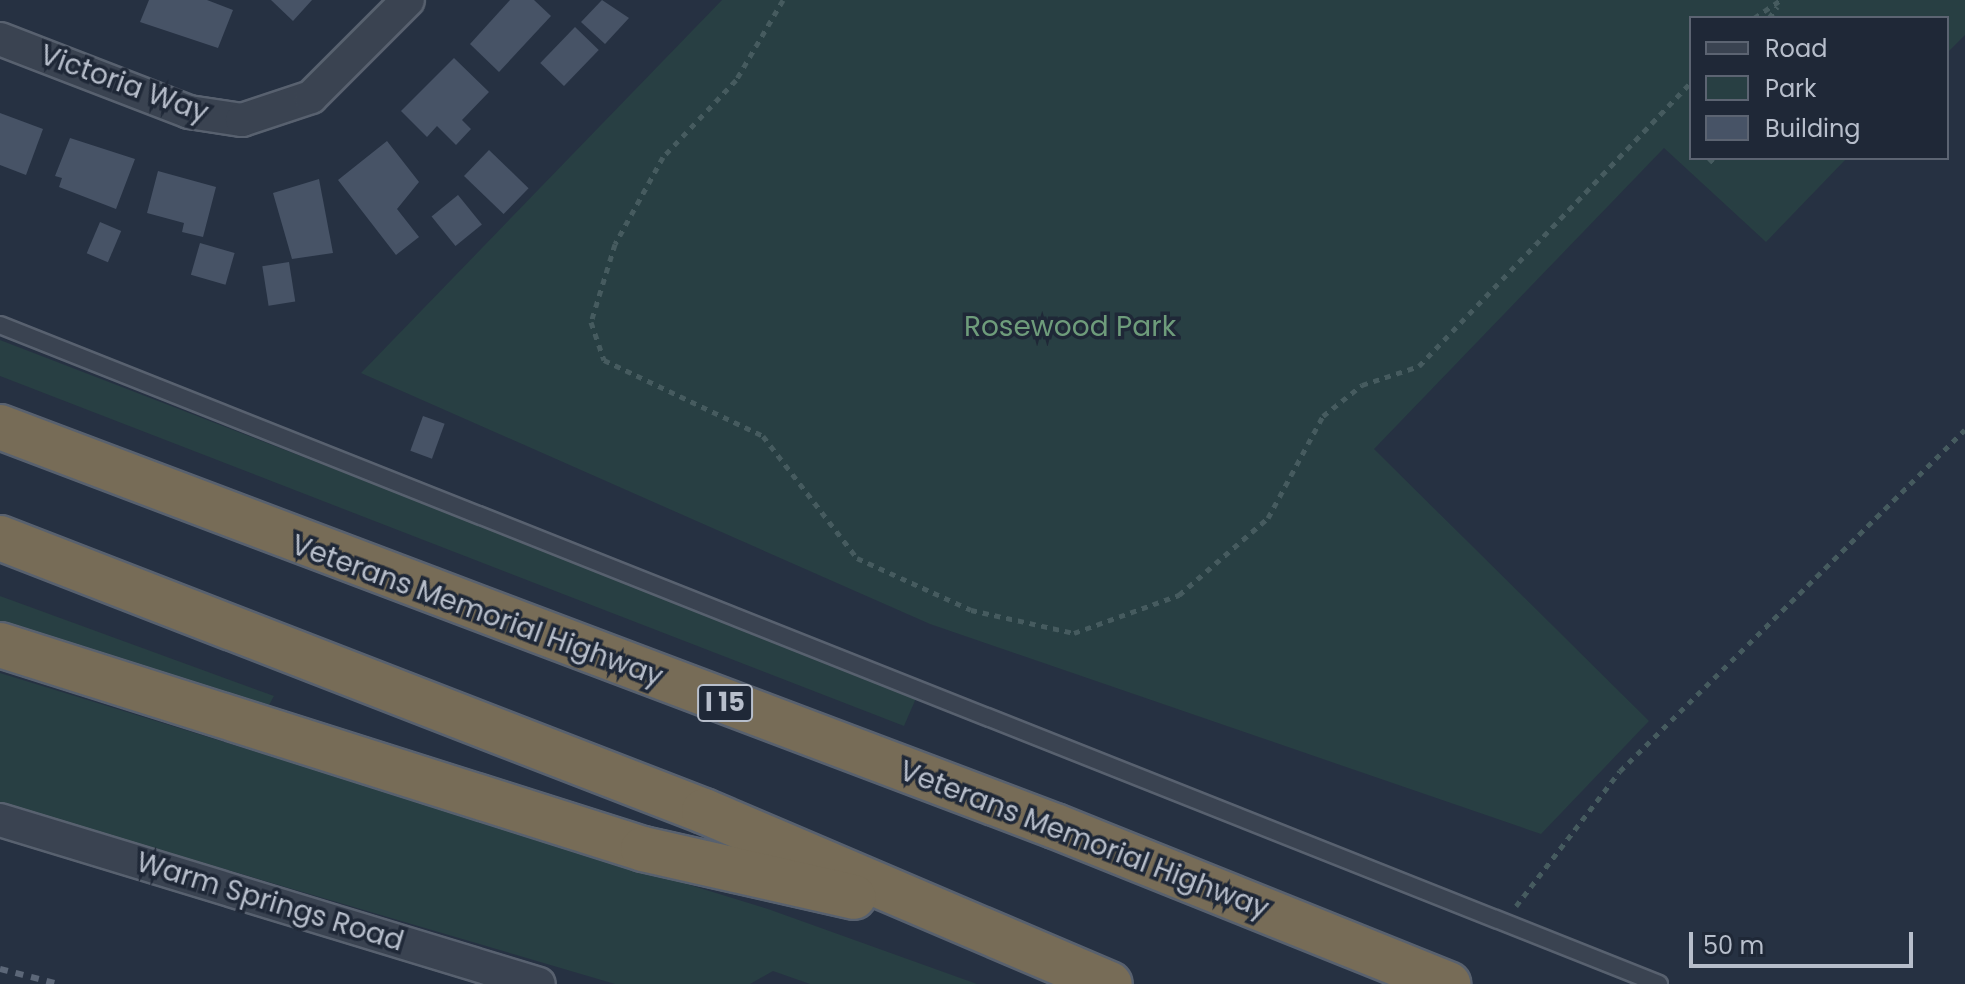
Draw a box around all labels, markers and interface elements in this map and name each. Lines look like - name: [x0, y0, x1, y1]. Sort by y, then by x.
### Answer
- legend: [1689, 16, 1949, 160]
- text: Road: [1765, 32, 1827, 65]
- street label: Victoria Way: [35, 38, 213, 130]
- text: Park: [1765, 72, 1816, 105]
- text: Building: [1765, 112, 1861, 145]
- park label: Rosewood Park: [964, 310, 1176, 344]
- street label: Veterans Memorial Highway: [287, 528, 667, 694]
- road number: I 15: [697, 681, 753, 725]
- street label: Veterans Memorial Highway: [895, 754, 1273, 926]
- street label: Warm Springs Road: [132, 845, 408, 959]
- scale bar: [1693, 916, 1917, 966]
- text: 50 m: [1703, 929, 1764, 962]

